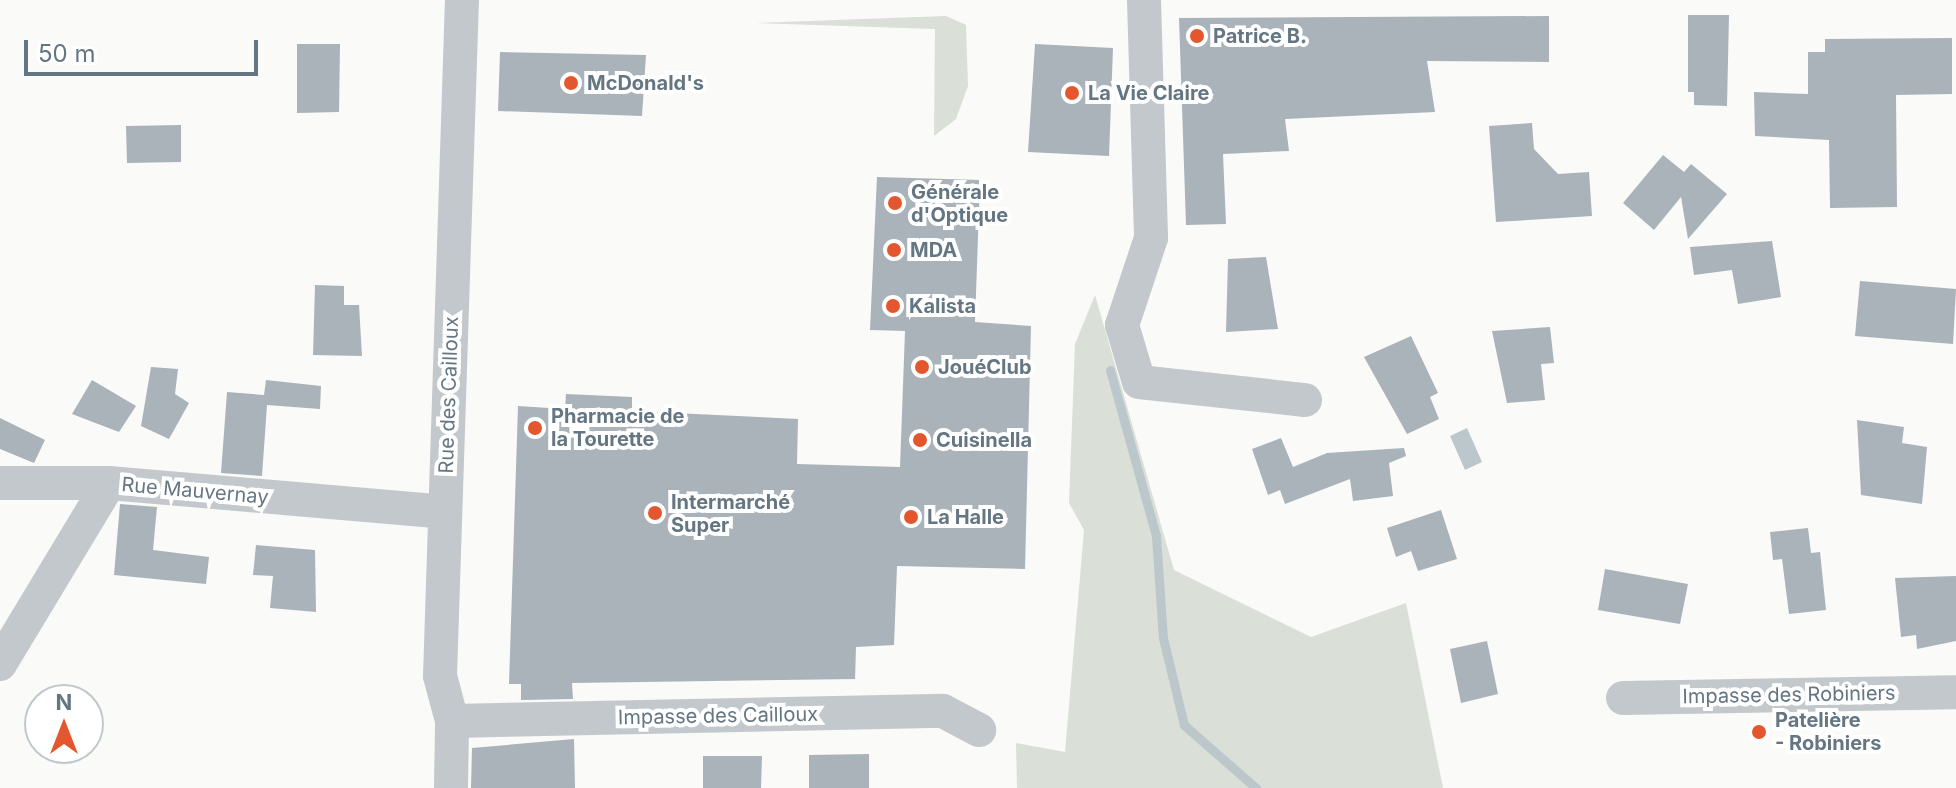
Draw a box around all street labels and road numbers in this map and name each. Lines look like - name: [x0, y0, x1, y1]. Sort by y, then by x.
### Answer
- street label: Rue des Cailloux: [434, 316, 464, 474]
- street label: Rue Mauvernay: [121, 473, 269, 509]
- street label: Impasse des Robiniers: [1682, 681, 1896, 709]
- street label: Impasse des Cailloux: [618, 702, 818, 730]

